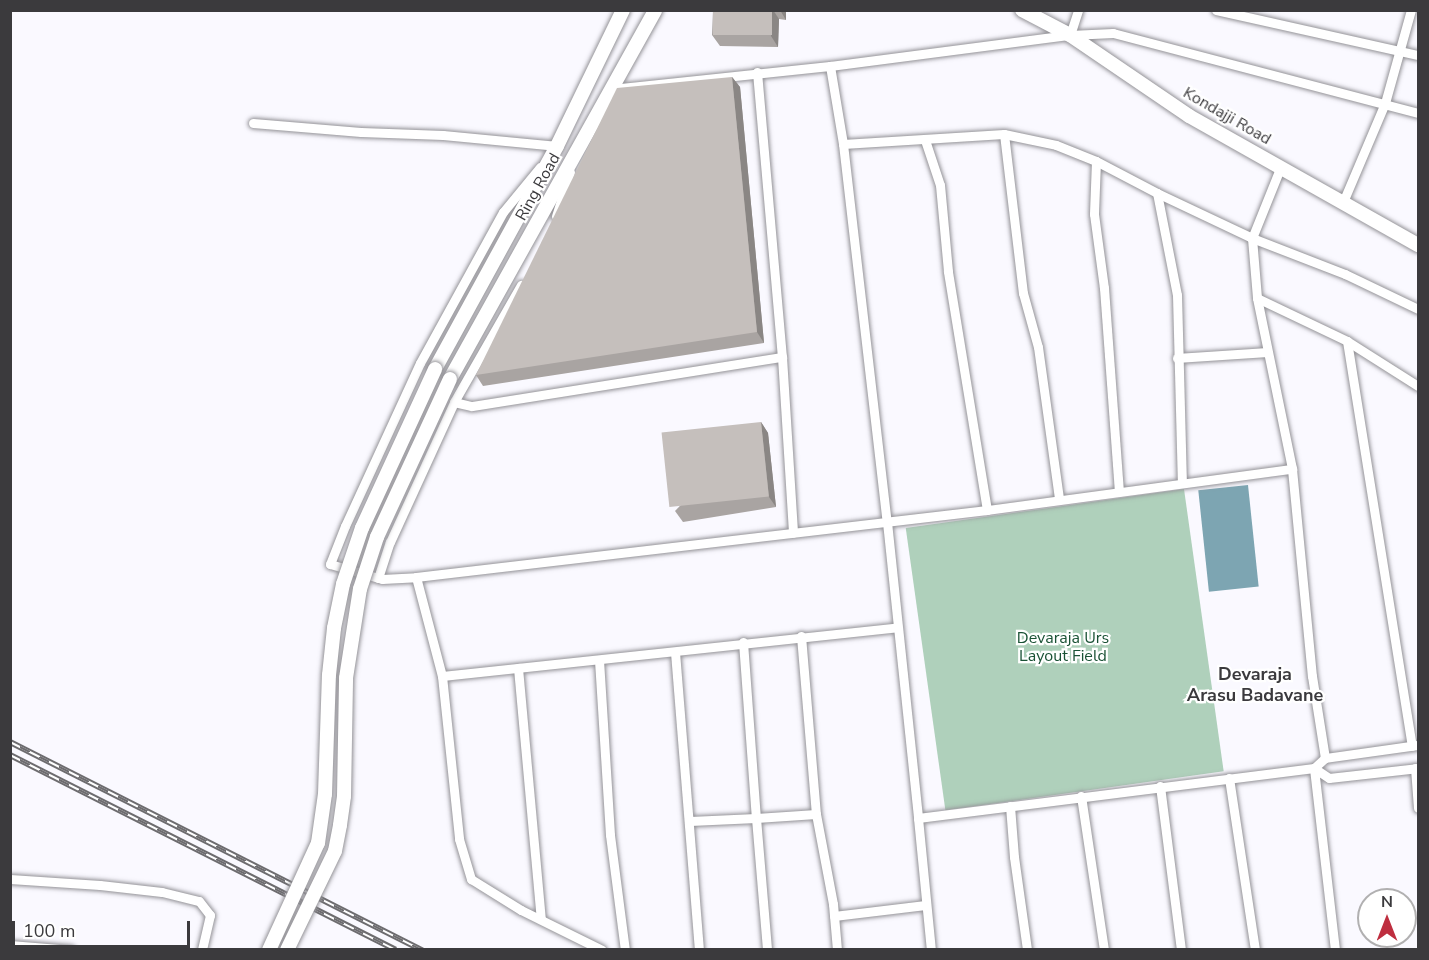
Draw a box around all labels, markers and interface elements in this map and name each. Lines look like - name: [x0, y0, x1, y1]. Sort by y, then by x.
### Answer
- street label: Kondajji Road: [1180, 83, 1274, 149]
- street label: Ring Road: [512, 150, 564, 224]
- park label: Devaraja Urs Layout Field: [1017, 628, 1109, 666]
- district label: Devaraja Arasu Badavane: [1187, 664, 1323, 706]
- north arrow: [1357, 888, 1417, 948]
- text: N: [1381, 891, 1393, 913]
- scale bar: [15, 909, 194, 947]
- text: 100 m: [23, 919, 75, 943]

